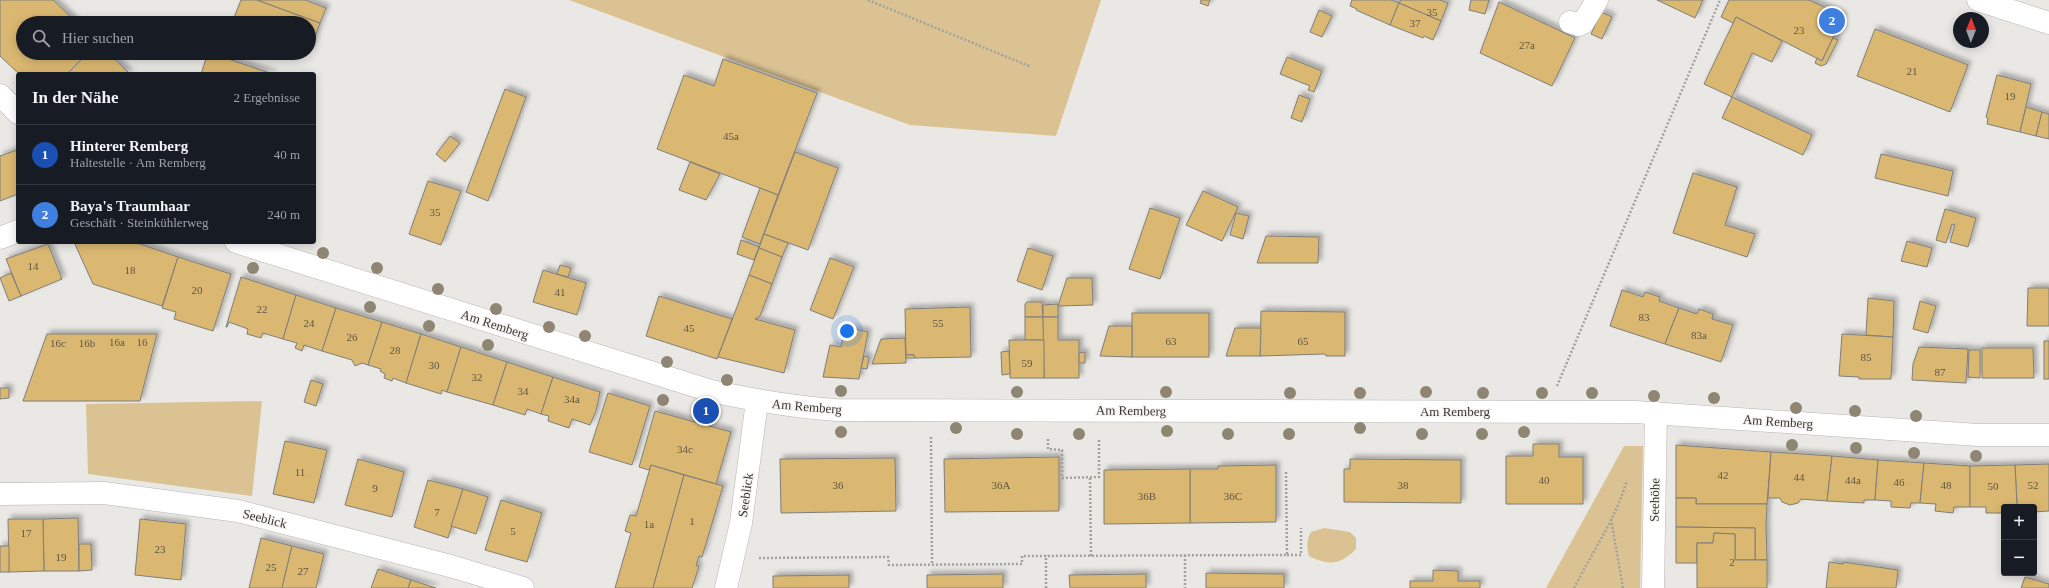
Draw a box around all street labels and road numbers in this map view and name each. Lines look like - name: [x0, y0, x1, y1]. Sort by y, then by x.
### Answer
- street label: Am Remberg: [459, 307, 531, 343]
- street label: Am Remberg: [771, 396, 843, 417]
- street label: Am Remberg: [1096, 402, 1167, 419]
- street label: Am Remberg: [1420, 404, 1491, 419]
- street label: Am Remberg: [1742, 412, 1814, 431]
- street label: Seeblick: [735, 471, 756, 518]
- street label: Seehöhe: [1647, 478, 1662, 522]
- street label: Seeblick: [241, 506, 289, 531]

